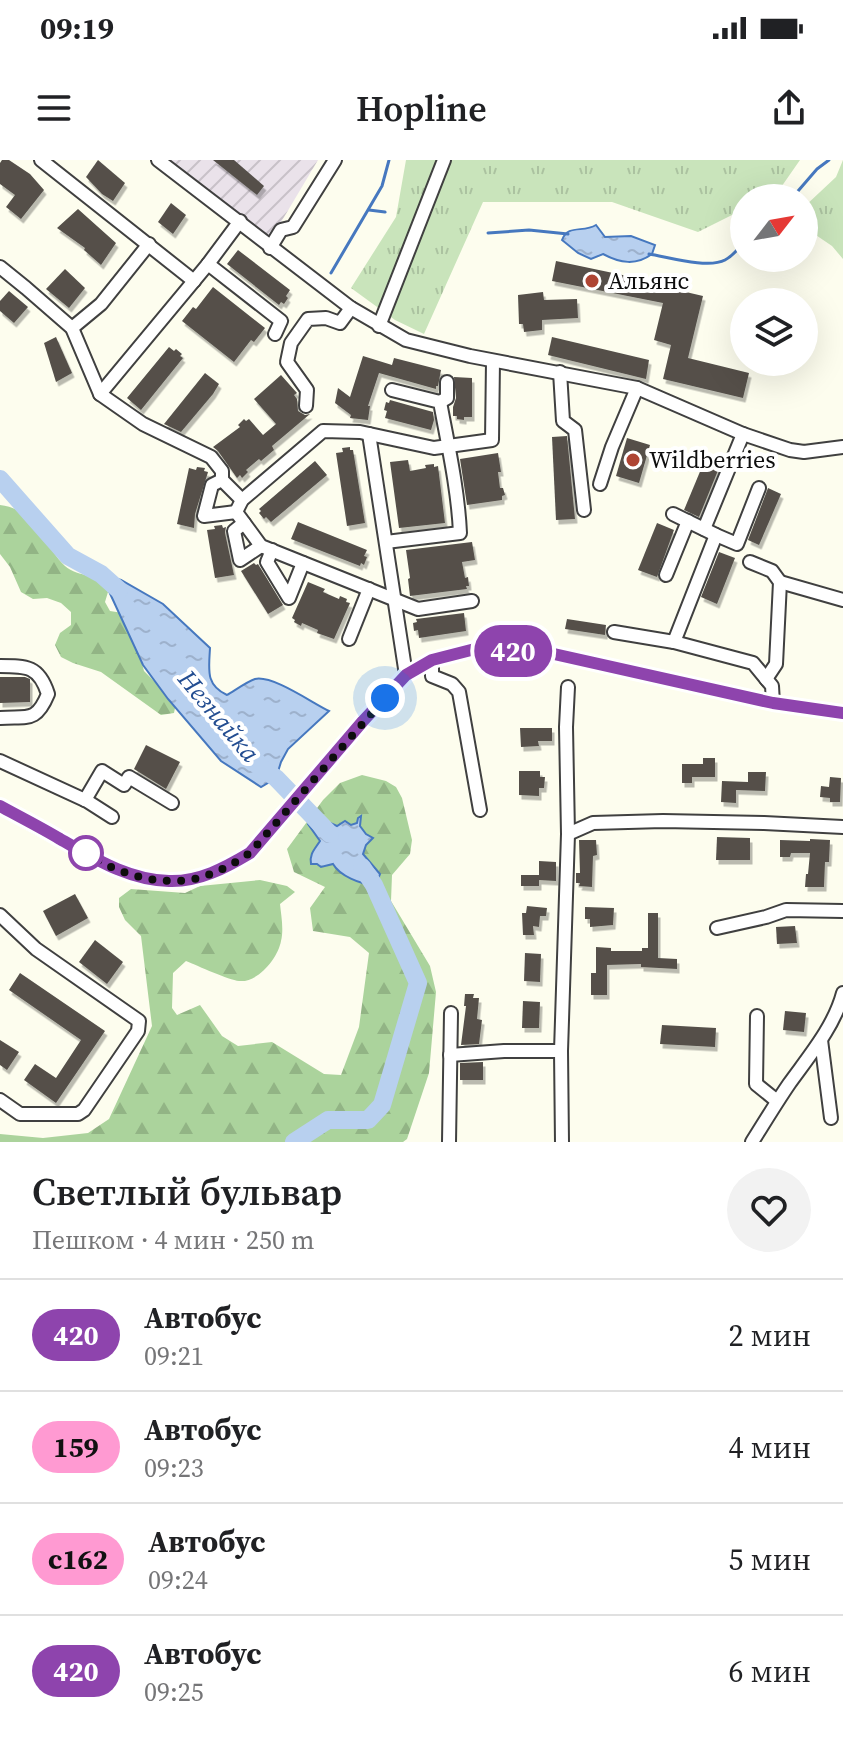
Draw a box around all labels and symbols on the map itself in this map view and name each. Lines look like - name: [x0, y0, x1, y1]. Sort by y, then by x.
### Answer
- north arrow: [730, 184, 818, 272]
- place label: Альянс: [608, 264, 689, 297]
- marker: Альянс: [583, 272, 601, 290]
- place label: Wildberries: [649, 443, 776, 476]
- marker: Wildberries: [624, 451, 642, 469]
- line badge: 420: [467, 625, 559, 677]
- water label: Незнайка: [169, 661, 268, 770]
- your location: [365, 678, 405, 718]
- unlabelled marker: [69, 836, 103, 870]

